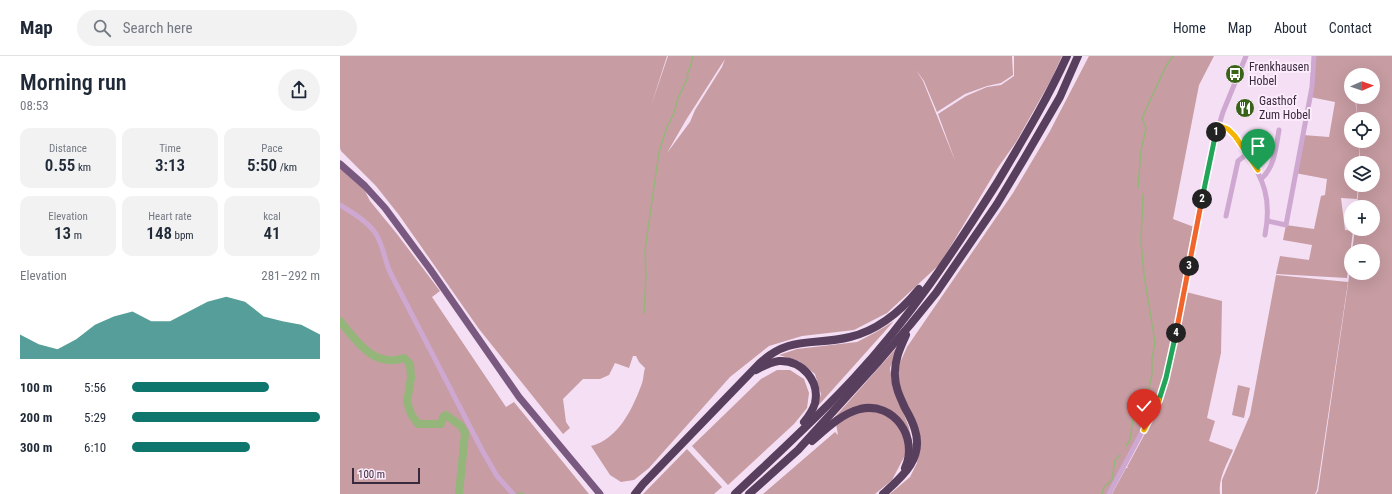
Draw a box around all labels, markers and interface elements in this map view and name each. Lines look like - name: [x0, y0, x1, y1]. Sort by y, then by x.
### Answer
- search box: [77, 10, 357, 46]
- text: Map: [20, 16, 53, 39]
- icon: search: [91, 17, 113, 39]
- text: Search here: [123, 19, 193, 37]
- text: Home: [1173, 20, 1206, 36]
- text: Map: [1228, 20, 1252, 36]
- text: About: [1274, 20, 1307, 36]
- text: Contact: [1329, 20, 1372, 36]
- place label: Frenkhausen Hobel: [1249, 60, 1309, 88]
- bus stop icon: Frenkhausen Hobel: [1224, 63, 1246, 85]
- north arrow: [1344, 68, 1380, 104]
- map controls: [1344, 68, 1380, 280]
- button: share: [278, 69, 320, 111]
- text: Morning run: [20, 70, 127, 95]
- place label: Gasthof Zum Hobel: [1259, 94, 1311, 122]
- restaurant icon: Gasthof Zum Hobel: [1234, 97, 1256, 119]
- text: 08:53: [20, 98, 49, 113]
- button: locate: [1344, 112, 1380, 148]
- pin: 1: [1206, 122, 1226, 142]
- text: 1: [1213, 125, 1219, 138]
- pin: [1241, 129, 1275, 170]
- icon: arrive: [1247, 135, 1269, 157]
- text: Distance: [49, 142, 87, 155]
- text: Time: [159, 142, 181, 155]
- text: Pace: [261, 142, 283, 155]
- text: 0.55: [45, 155, 75, 175]
- text: 3:13: [155, 155, 185, 175]
- text: 5:50: [247, 155, 277, 175]
- button: layers: [1344, 156, 1380, 192]
- text: km: [75, 161, 91, 174]
- text: /km: [277, 161, 297, 174]
- pin: 2: [1192, 189, 1212, 209]
- text: 2: [1199, 192, 1205, 205]
- button: +: [1344, 200, 1380, 236]
- text: Elevation: [48, 210, 88, 223]
- text: Heart rate: [148, 210, 192, 223]
- text: kcal: [263, 210, 281, 223]
- text: 13: [54, 223, 71, 243]
- text: 148: [146, 223, 172, 243]
- text: 41: [263, 223, 281, 243]
- text: m: [71, 229, 82, 242]
- text: bpm: [172, 229, 194, 242]
- button: −: [1344, 244, 1380, 280]
- pin: 3: [1179, 256, 1199, 276]
- text: 3: [1186, 259, 1192, 272]
- text: Elevation: [20, 268, 67, 283]
- text: 281–292 m: [261, 268, 320, 283]
- pin: 4: [1166, 323, 1186, 343]
- text: 4: [1173, 326, 1179, 339]
- text: 100 m: [20, 380, 52, 395]
- text: 5:56: [84, 380, 106, 395]
- pin: [1127, 389, 1161, 430]
- icon: check: [1133, 395, 1155, 417]
- text: 200 m: [20, 410, 52, 425]
- text: 5:29: [84, 410, 106, 425]
- text: 300 m: [20, 440, 52, 455]
- text: 6:10: [84, 440, 106, 455]
- scale bar: [352, 466, 420, 485]
- text: 100 m: [358, 468, 385, 481]

